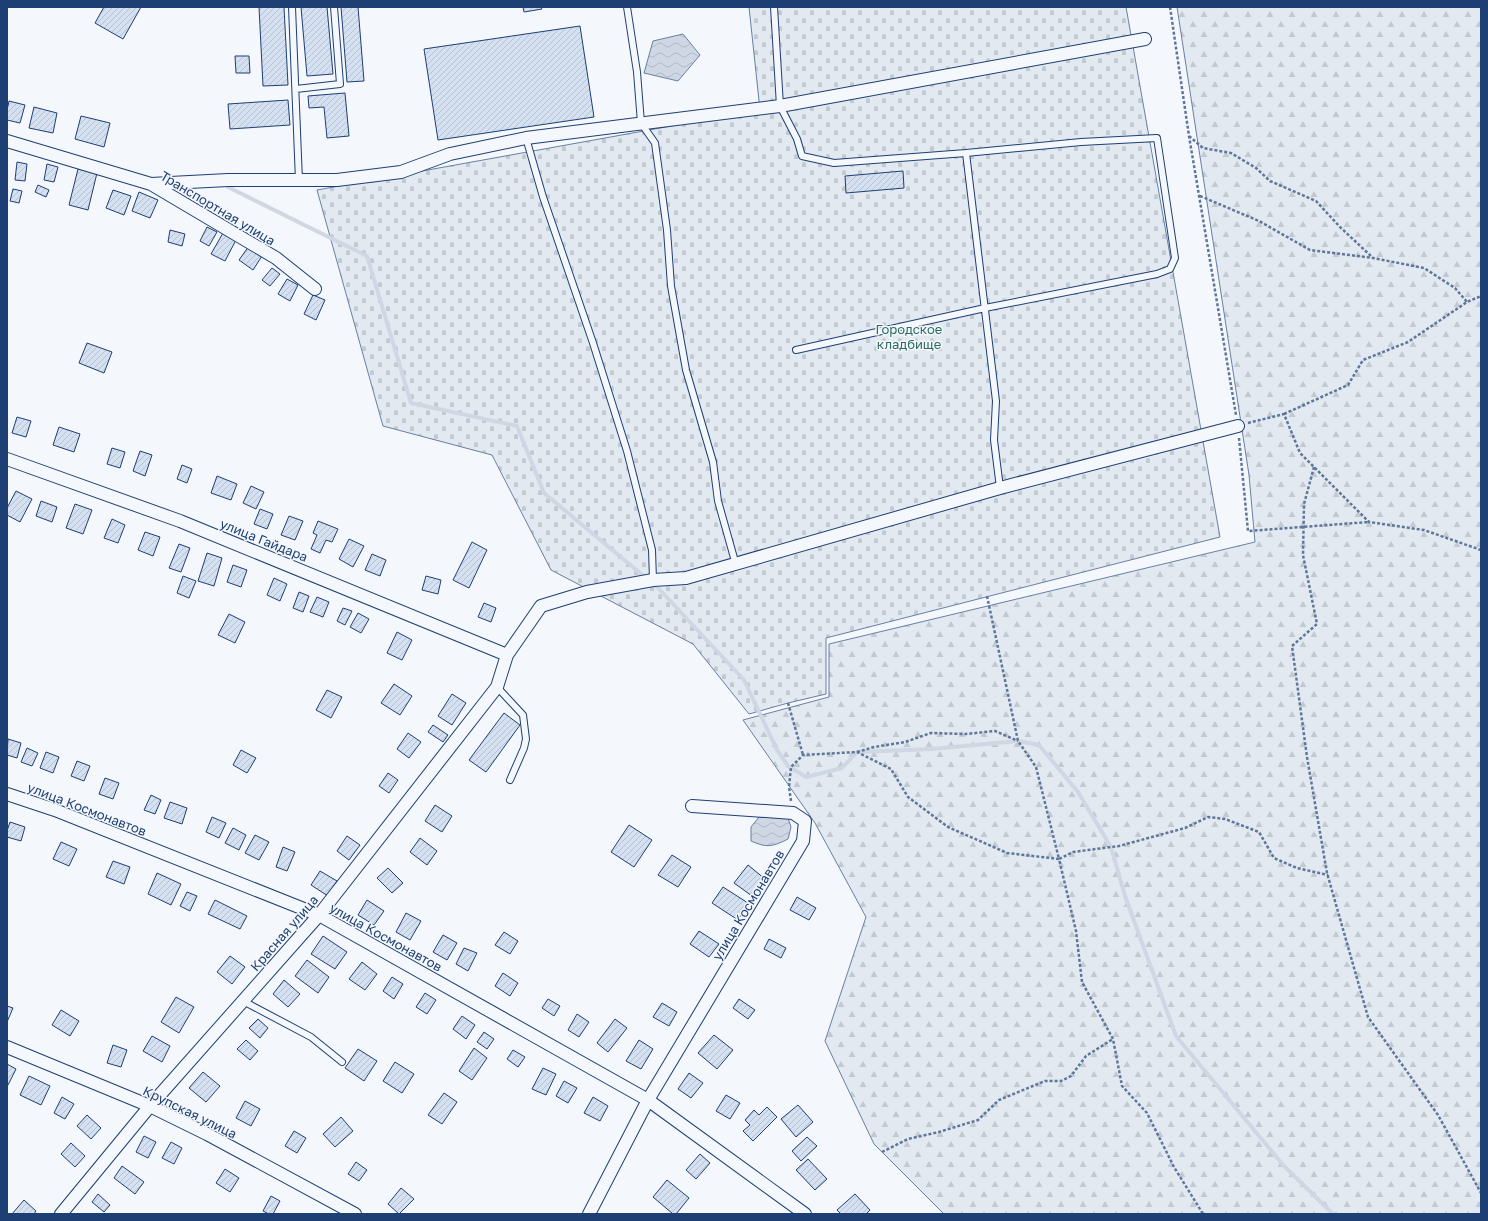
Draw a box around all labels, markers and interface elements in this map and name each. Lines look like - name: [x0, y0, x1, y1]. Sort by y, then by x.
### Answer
- street label: Транспортная улица: [158, 167, 278, 249]
- park label: Городское кладбище: [876, 321, 942, 352]
- street label: улица Гайдара: [218, 515, 310, 565]
- street label: улица Космонавтов: [25, 779, 149, 839]
- street label: улица Космонавтов: [709, 847, 787, 963]
- street label: Красная улица: [247, 892, 321, 974]
- street label: улица Космонавтов: [327, 899, 445, 975]
- street label: Крупская улица: [140, 1082, 240, 1142]

